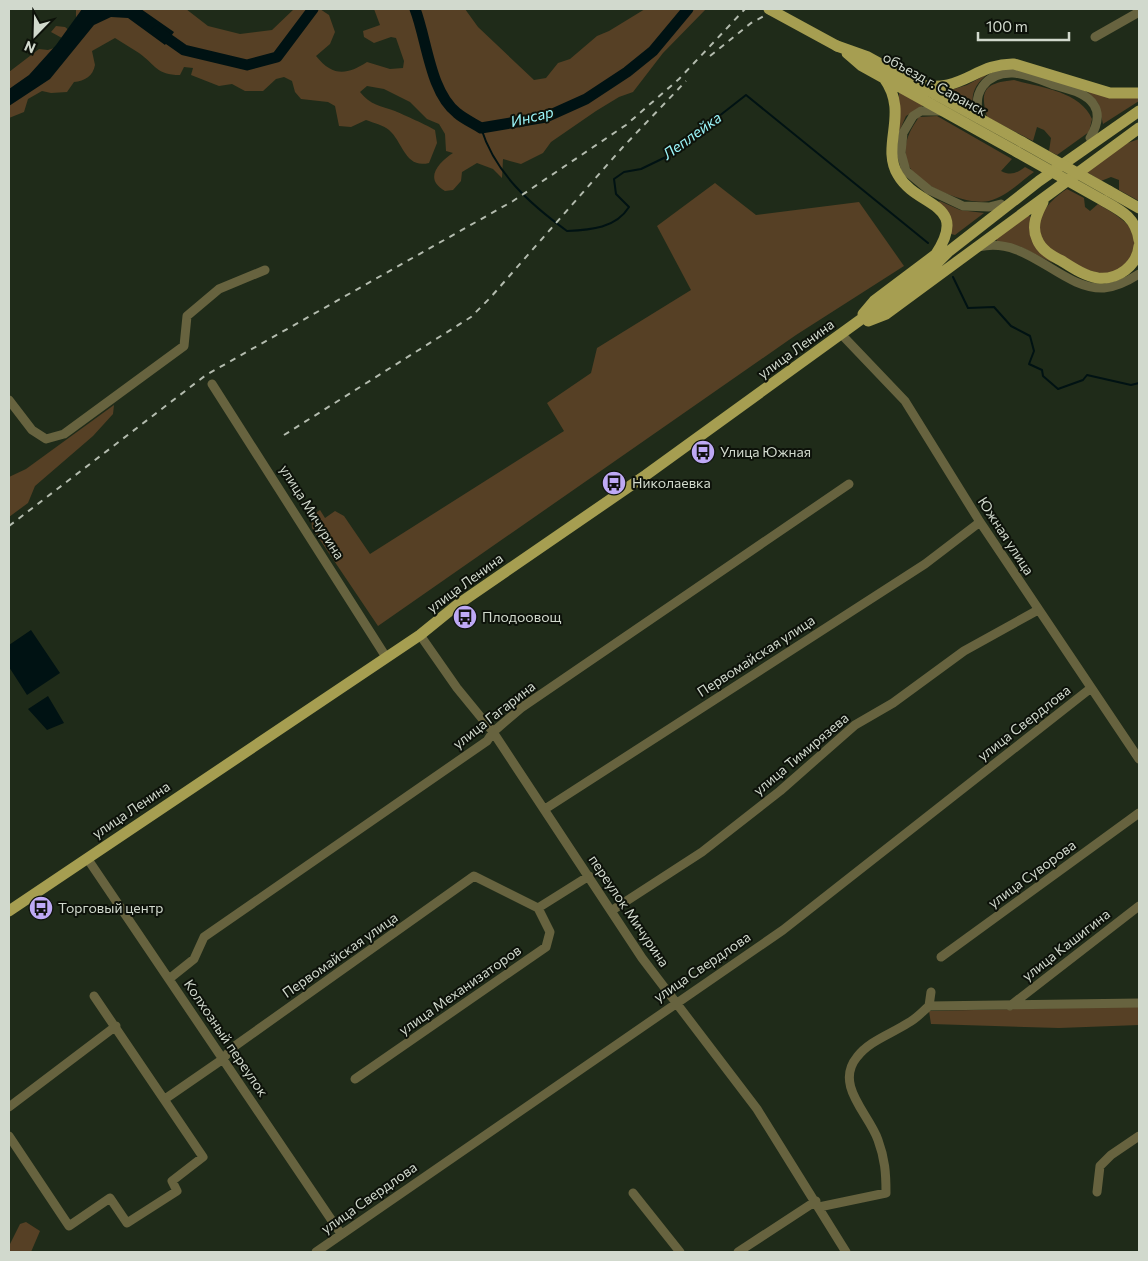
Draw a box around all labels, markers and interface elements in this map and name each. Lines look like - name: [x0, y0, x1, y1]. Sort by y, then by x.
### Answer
- north arrow: [10, 10, 60, 60]
- scale bar: [978, 10, 1069, 42]
- text: 100 m: [986, 17, 1028, 35]
- text: N: [22, 38, 38, 57]
- street label: объезд г. Саранск: [880, 48, 991, 119]
- water label: Инсар: [508, 102, 555, 130]
- water label: Леплейка: [658, 108, 725, 163]
- street label: улица Ленина: [754, 315, 837, 382]
- bus stop icon: Улица Южная: [690, 439, 716, 465]
- place label: Улица Южная: [720, 443, 811, 460]
- street label: улица Мичурина: [276, 461, 348, 562]
- bus stop icon: Николаевка: [601, 470, 627, 496]
- place label: Николаевка: [632, 474, 711, 491]
- street label: Южная улица: [975, 493, 1038, 578]
- street label: улица Ленина: [423, 549, 506, 616]
- bus stop icon: Плодоовощ: [452, 604, 478, 630]
- place label: Плодоовощ: [482, 608, 562, 625]
- street label: Первомайская улица: [694, 611, 818, 700]
- street label: улица Гагарина: [449, 677, 538, 752]
- street label: улица Свердлова: [974, 681, 1074, 764]
- street label: улица Тимирязева: [750, 709, 852, 798]
- street label: улица Ленина: [89, 777, 173, 842]
- street label: улица Суворова: [984, 836, 1079, 911]
- street label: переулок Мичурина: [586, 851, 673, 970]
- bus stop icon: Торговый центр: [28, 895, 54, 921]
- place label: Торговый центр: [58, 899, 163, 916]
- street label: улица Кашигина: [1018, 905, 1113, 984]
- street label: Первомайская улица: [279, 908, 401, 1001]
- street label: улица Свердлова: [650, 928, 753, 1005]
- street label: улица Механизаторов: [395, 941, 524, 1038]
- street label: Колхозный переулок: [181, 976, 272, 1100]
- street label: улица Свердлова: [317, 1158, 420, 1237]

